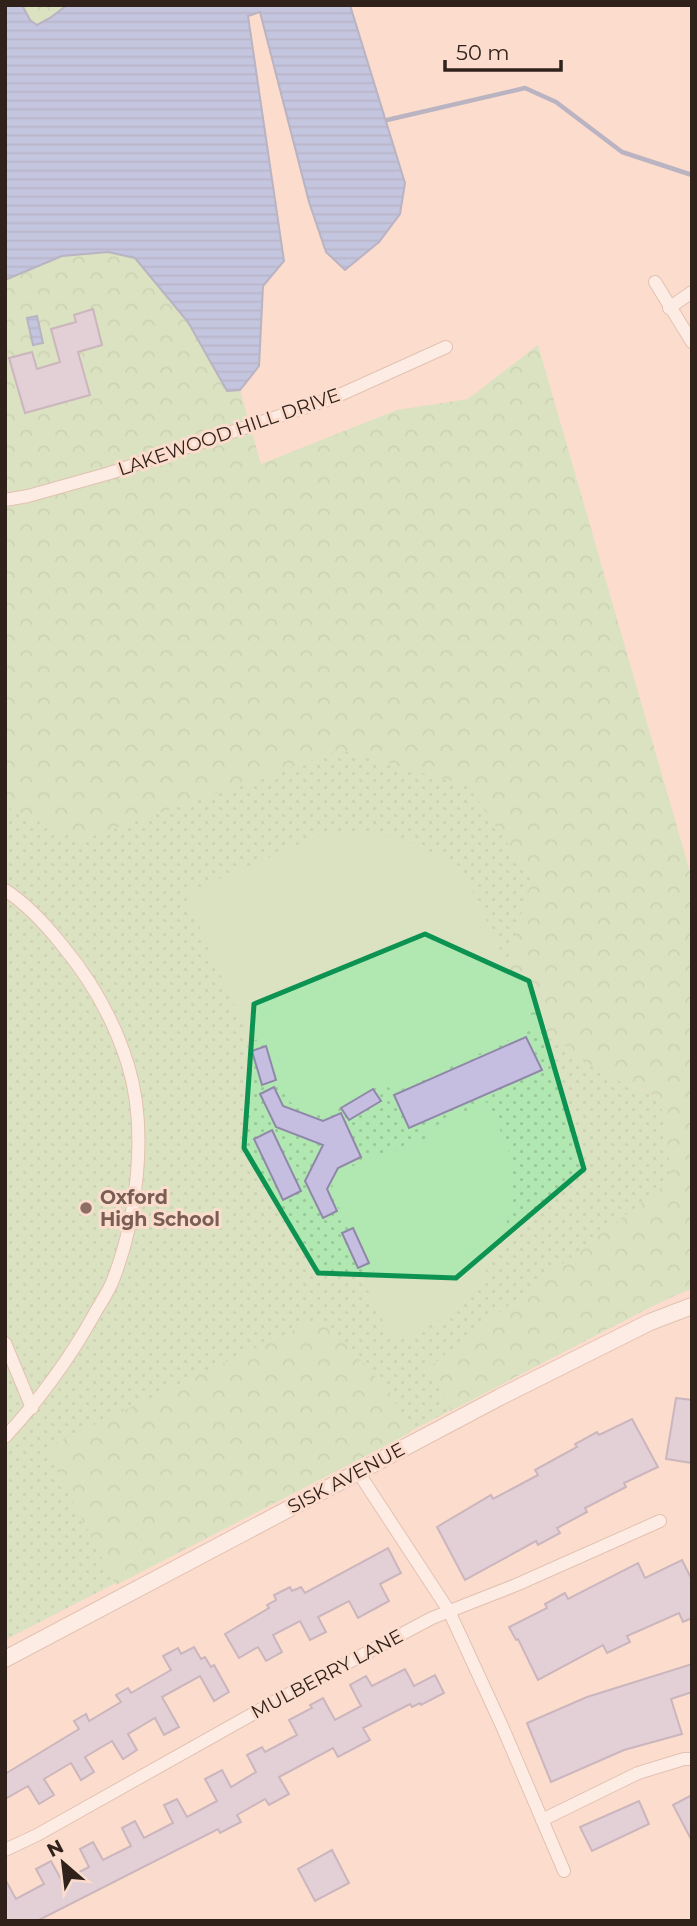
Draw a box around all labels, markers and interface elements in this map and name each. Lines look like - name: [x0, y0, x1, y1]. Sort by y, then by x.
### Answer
- scale bar: [445, 28, 560, 72]
- text: 50 m: [456, 40, 510, 65]
- street label: LAKEWOOD HILL DRIVE: [115, 383, 343, 481]
- place label: Oxford High School: [100, 1186, 220, 1231]
- marker: Oxford High School: [78, 1200, 94, 1216]
- street label: SISK AVENUE: [283, 1437, 409, 1519]
- street label: MULBERRY LANE: [247, 1624, 407, 1724]
- north arrow: [28, 1828, 98, 1898]
- text: N: [43, 1835, 67, 1862]

